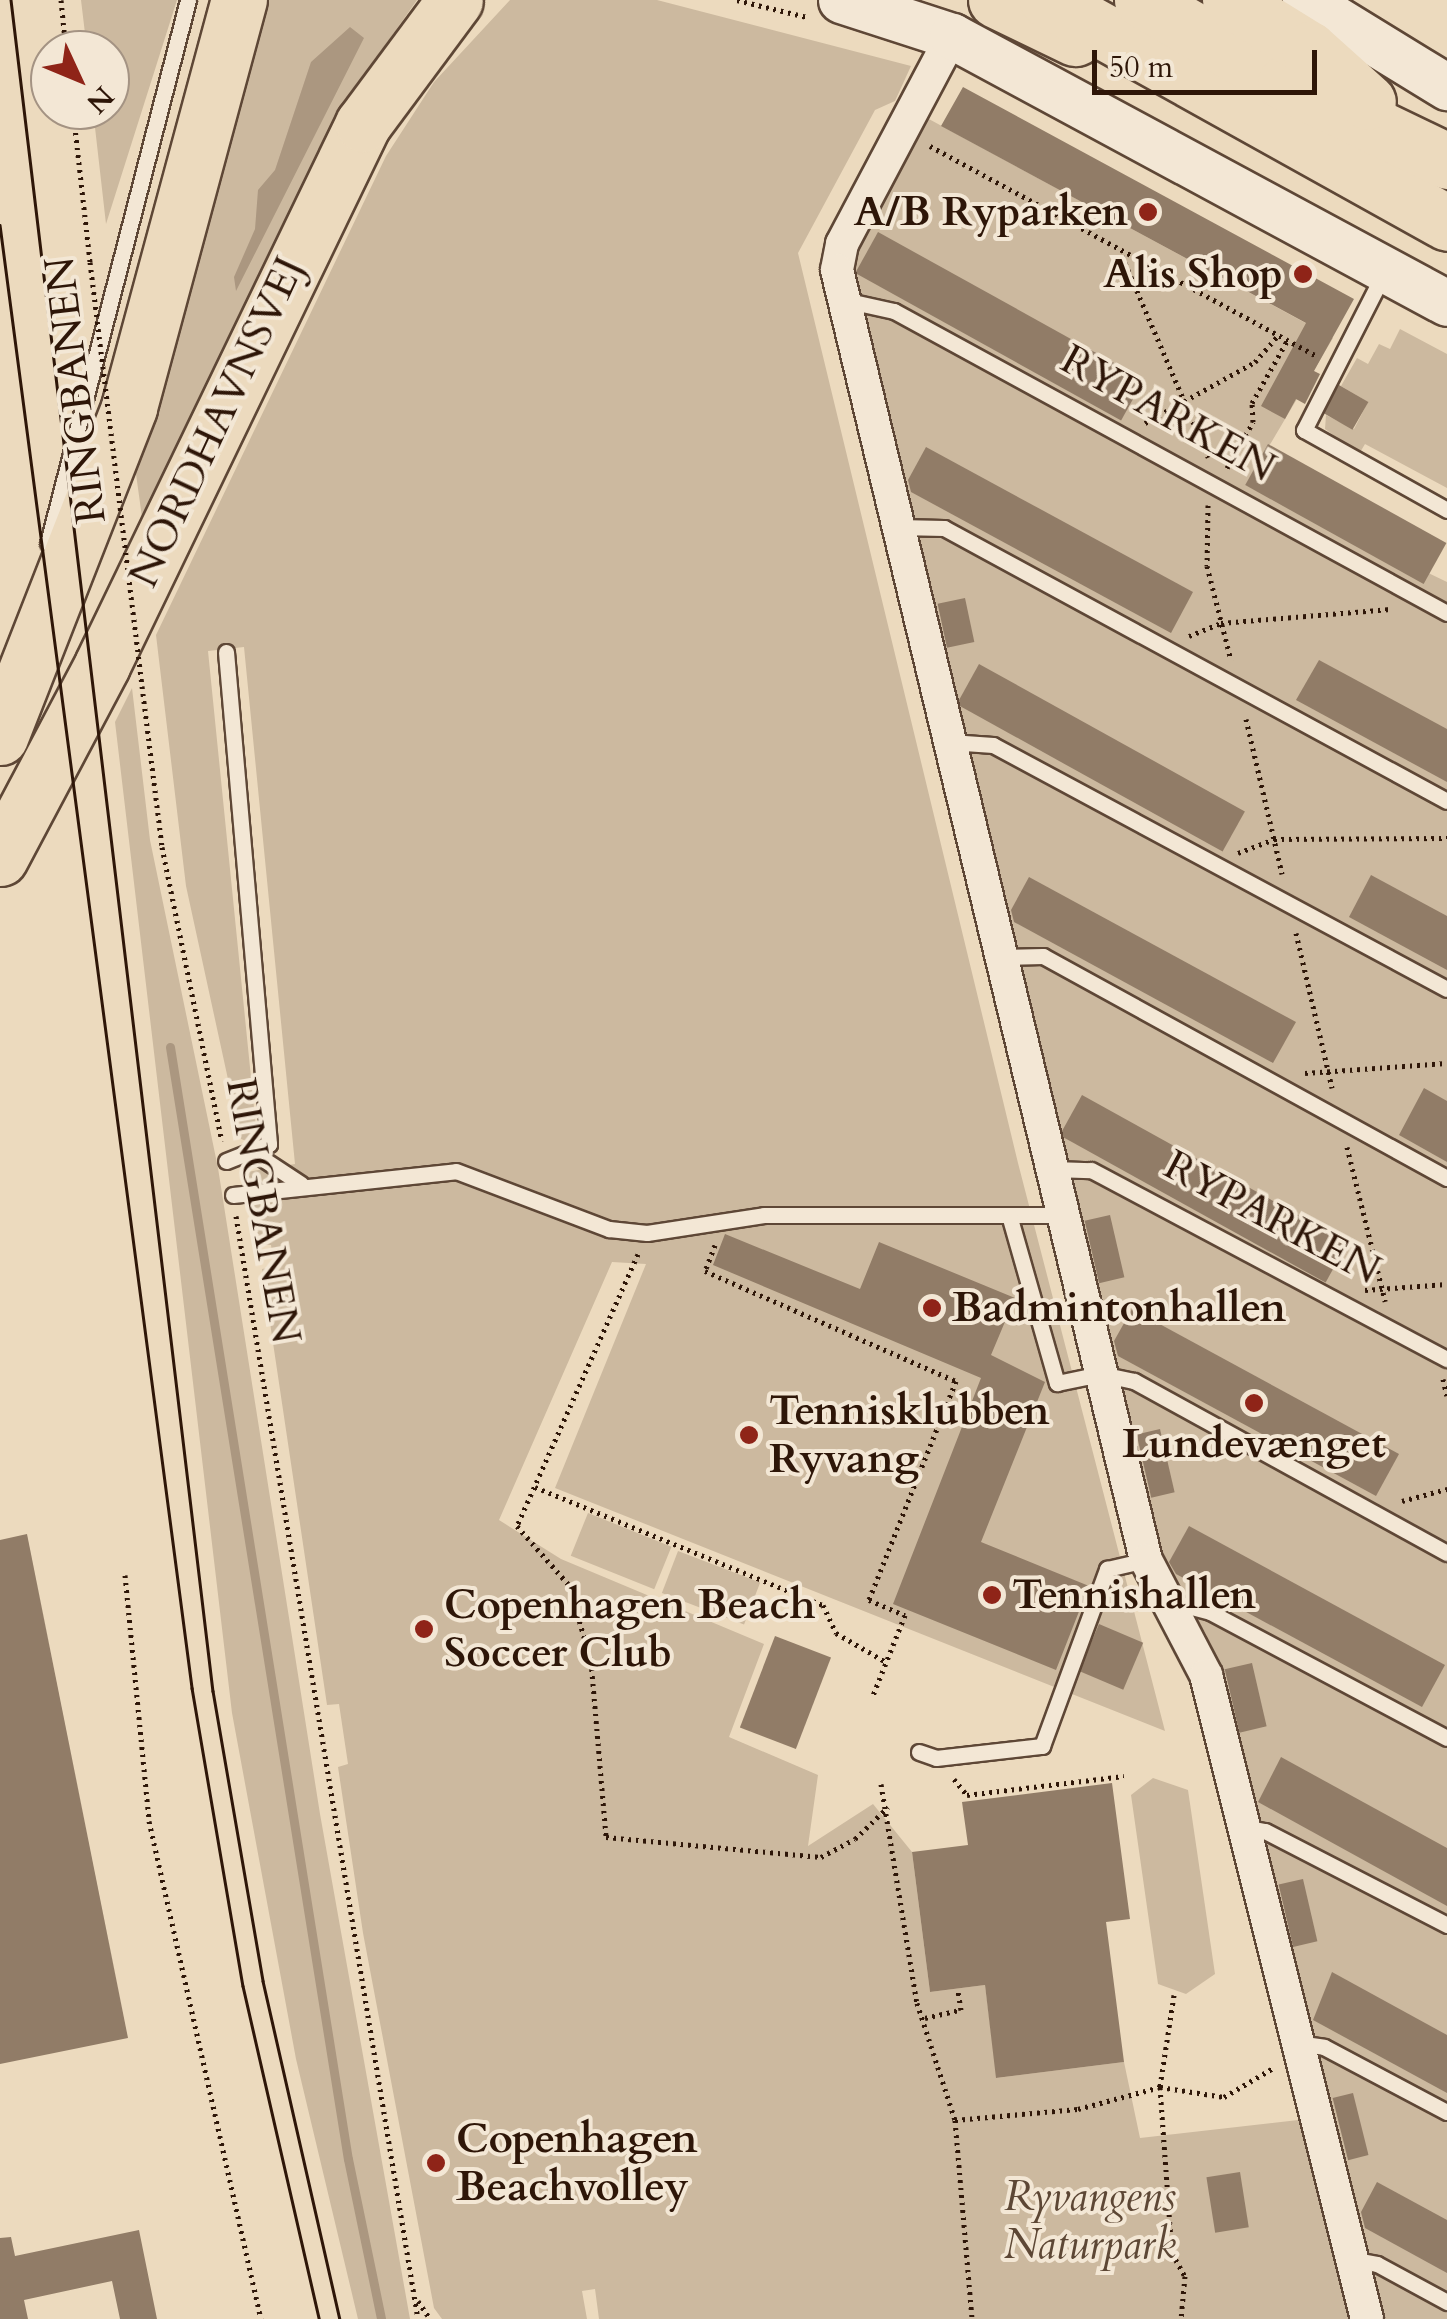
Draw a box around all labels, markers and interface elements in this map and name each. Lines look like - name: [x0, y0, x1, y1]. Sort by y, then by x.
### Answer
- north arrow: [30, 30, 130, 130]
- scale bar: [1097, 30, 1322, 92]
- text: 50 m: [1109, 47, 1173, 88]
- text: N: [78, 78, 122, 121]
- place label: A/B Ryparken: [854, 187, 1128, 237]
- marker: A/B Ryparken: [1137, 201, 1159, 223]
- street label: NORDHAVNSVEJ: [118, 249, 316, 595]
- place label: Alis Shop: [1103, 249, 1283, 299]
- street label: RINGBANEN: [35, 254, 117, 526]
- marker: Alis Shop: [1292, 263, 1314, 285]
- street label: RYPARKEN: [1052, 334, 1284, 494]
- street label: RINGBANEN: [215, 1074, 311, 1348]
- street label: RYPARKEN: [1155, 1140, 1389, 1296]
- place label: Badmintonhallen: [952, 1283, 1286, 1333]
- marker: Badmintonhallen: [921, 1297, 943, 1319]
- place label: Tennisklubben Ryvang: [769, 1386, 1050, 1484]
- marker: Lundevænget: [1243, 1392, 1265, 1414]
- place label: Lundevænget: [1122, 1419, 1386, 1469]
- marker: Tennisklubben Ryvang: [738, 1424, 760, 1446]
- place label: Tennishallen: [1012, 1570, 1256, 1620]
- place label: Copenhagen Beach Soccer Club: [444, 1580, 816, 1678]
- marker: Tennishallen: [981, 1584, 1003, 1606]
- marker: Copenhagen Beach Soccer Club: [413, 1618, 435, 1640]
- place label: Copenhagen Beachvolley: [456, 2114, 698, 2212]
- marker: Copenhagen Beachvolley: [425, 2152, 447, 2174]
- park label: Ryvangens Naturpark: [1004, 2172, 1176, 2270]

